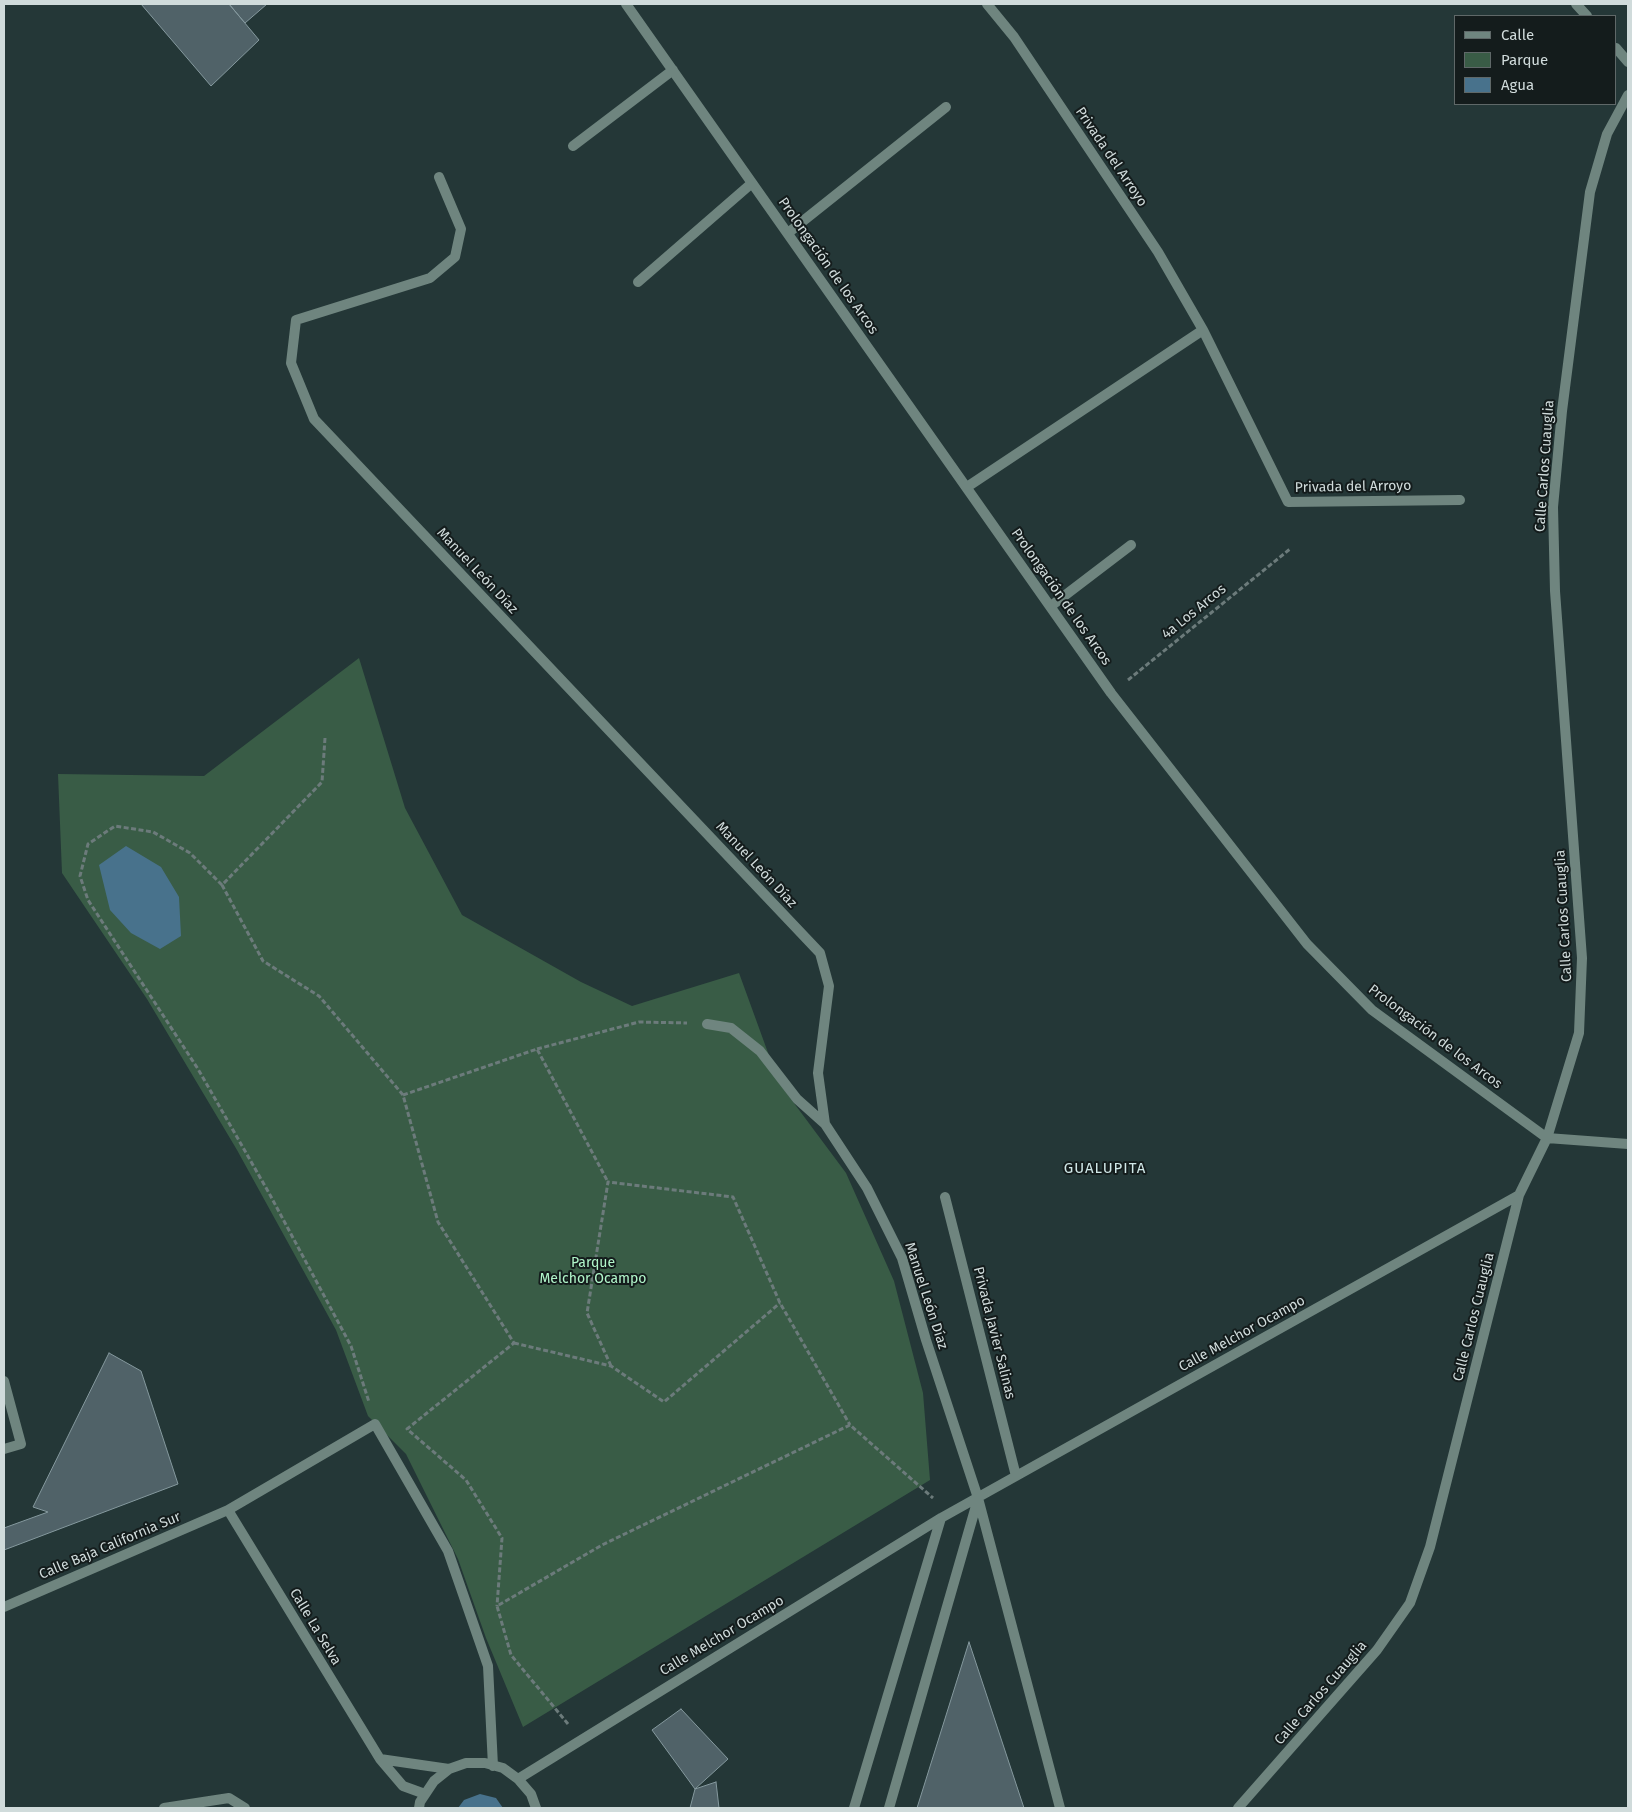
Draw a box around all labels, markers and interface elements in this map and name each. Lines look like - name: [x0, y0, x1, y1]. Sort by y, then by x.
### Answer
- legend: [1454, 15, 1617, 105]
- text: Calle: [1501, 26, 1534, 44]
- text: Parque: [1501, 51, 1548, 69]
- text: Agua: [1501, 76, 1534, 94]
- street label: Privada del Arroyo: [1071, 104, 1151, 210]
- street label: Prolongación de los Arcos: [774, 194, 882, 338]
- street label: Calle Carlos Cuauglia: [1532, 399, 1558, 533]
- street label: Privada del Arroyo: [1295, 478, 1411, 496]
- street label: Manuel León Díaz: [433, 525, 521, 617]
- street label: Prolongación de los Arcos: [1007, 525, 1115, 669]
- street label: 4a Los Arcos: [1158, 581, 1230, 643]
- street label: Manuel León Díaz: [712, 819, 800, 911]
- street label: Calle Carlos Cuauglia: [1552, 850, 1576, 982]
- street label: Prolongación de los Arcos: [1365, 981, 1505, 1093]
- district label: GUALUPITA: [1063, 1160, 1147, 1178]
- street label: Manuel León Díaz: [901, 1240, 951, 1352]
- street label: Calle Carlos Cuauglia: [1450, 1251, 1498, 1383]
- park label: Parque Melchor Ocampo: [539, 1255, 647, 1288]
- street label: Privada Javier Salinas: [969, 1265, 1019, 1401]
- street label: Calle Melchor Ocampo: [1176, 1292, 1308, 1376]
- street label: Calle Baja California Sur: [37, 1509, 183, 1583]
- street label: Calle La Selva: [286, 1586, 344, 1668]
- street label: Calle Melchor Ocampo: [657, 1592, 787, 1680]
- street label: Calle Carlos Cuauglia: [1271, 1638, 1371, 1748]

